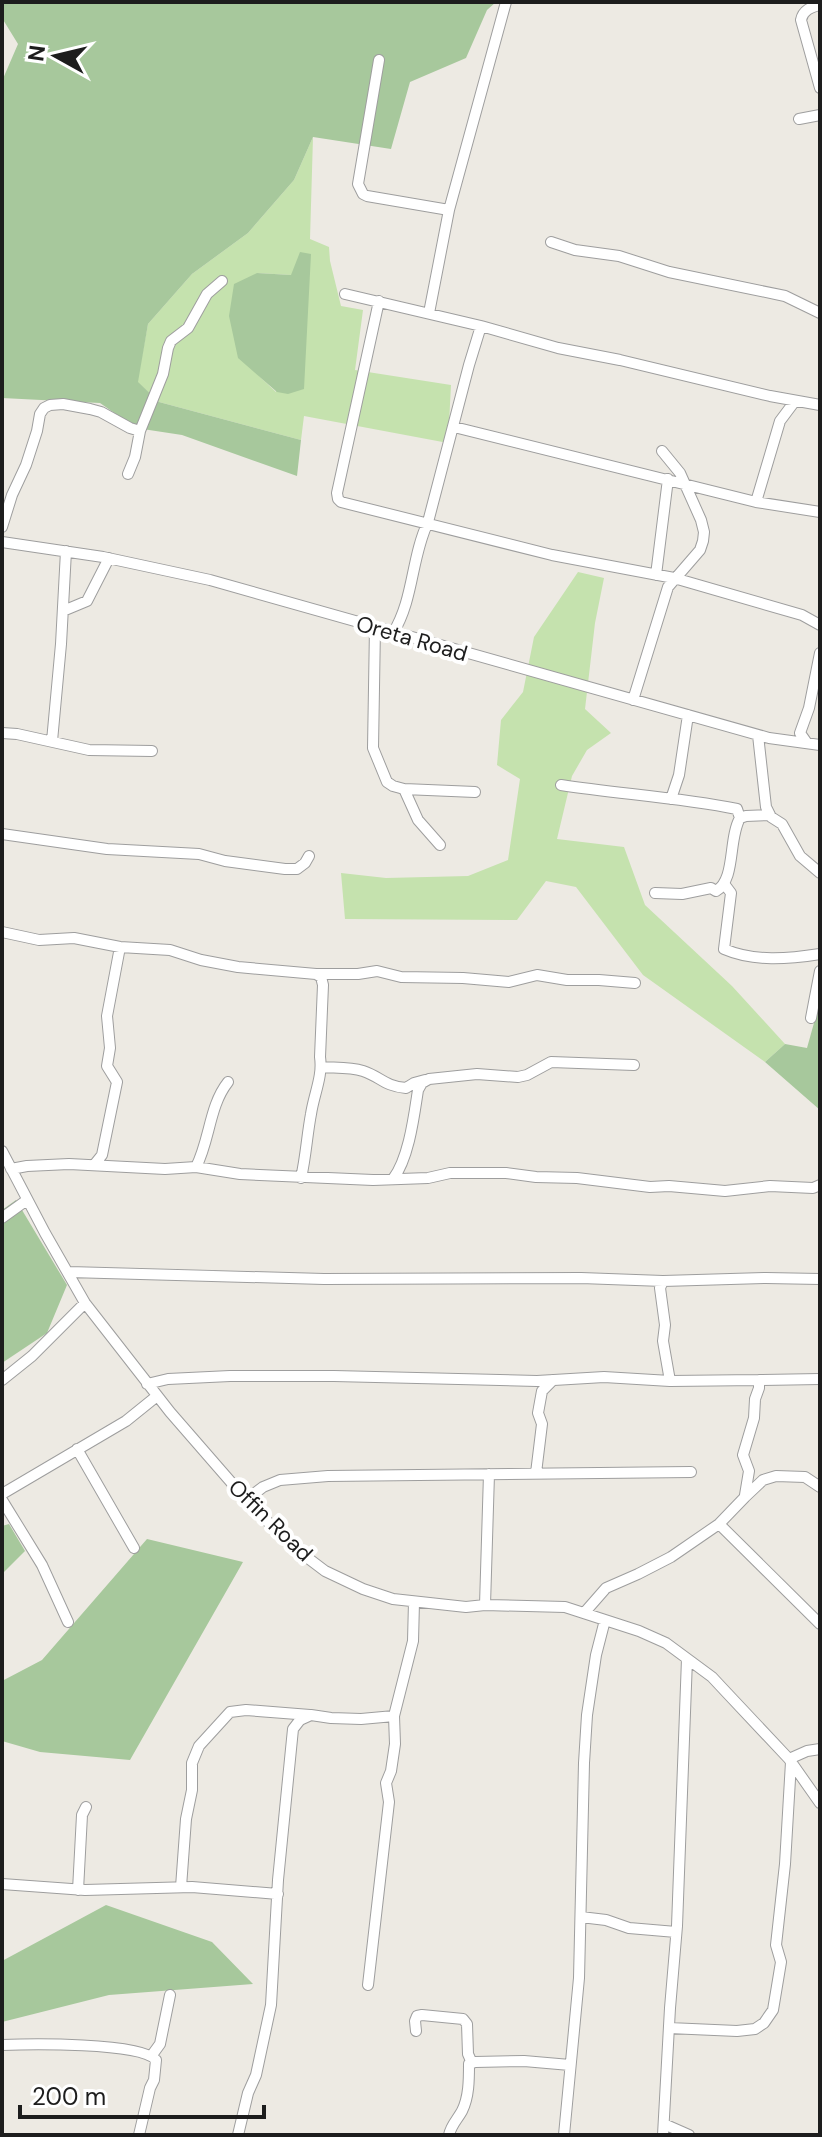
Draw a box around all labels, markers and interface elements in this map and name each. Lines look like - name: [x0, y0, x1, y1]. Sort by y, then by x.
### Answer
- north arrow: [16, 16, 96, 96]
- text: N: [21, 43, 52, 63]
- street label: Oreta Road: [353, 609, 471, 668]
- street label: Offin Road: [222, 1473, 319, 1568]
- scale bar: [20, 2069, 264, 2119]
- text: 200 m: [32, 2081, 106, 2112]

